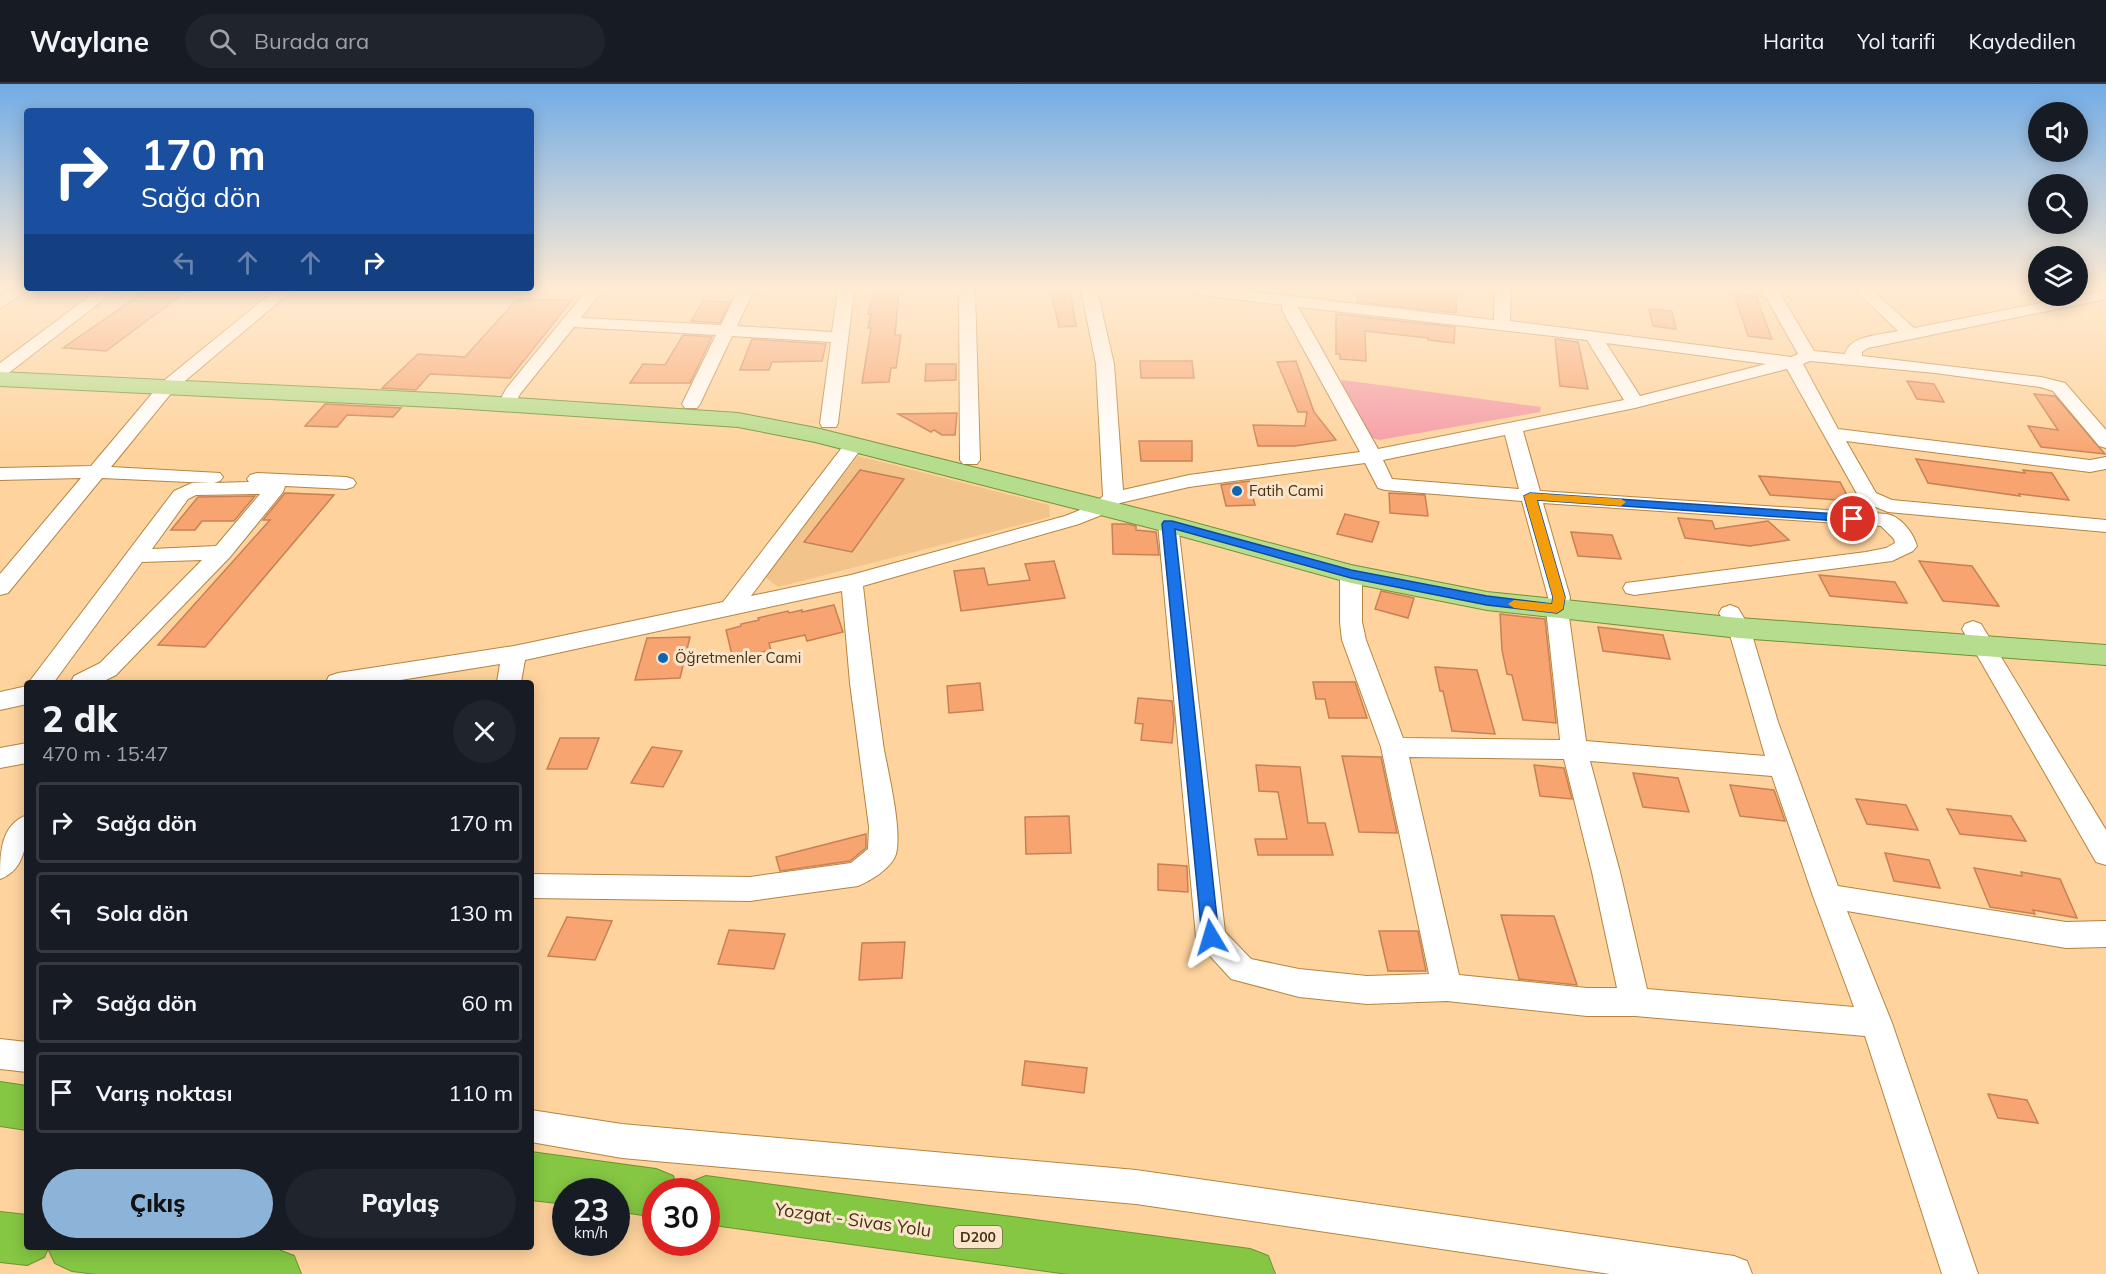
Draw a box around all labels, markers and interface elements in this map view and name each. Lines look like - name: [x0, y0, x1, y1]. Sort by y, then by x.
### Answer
- search box: [185, 14, 605, 68]
- text: Waylane: [30, 24, 149, 59]
- icon: search: [206, 25, 239, 58]
- text: Burada ara: [254, 27, 369, 55]
- text: Harita: [1763, 28, 1824, 54]
- text: Yol tarifi: [1857, 28, 1936, 54]
- text: Kaydedilen: [1969, 28, 2076, 54]
- map controls: [2028, 102, 2088, 306]
- button: sound: [2028, 102, 2088, 162]
- text: 170 m: [141, 128, 266, 181]
- icon: right: [42, 132, 120, 210]
- button: search: [2028, 174, 2088, 234]
- text: Sağa dön: [141, 180, 261, 214]
- icon: left: [168, 246, 201, 279]
- icon: ahead: [231, 246, 264, 279]
- icon: ahead: [294, 246, 327, 279]
- icon: right: [357, 246, 390, 279]
- button: layers: [2028, 246, 2088, 306]
- place label: Fatih Cami: [1249, 481, 1323, 500]
- marker: Fatih Cami: [1230, 484, 1244, 498]
- pin: [1827, 493, 1878, 544]
- icon: arrive: [1836, 502, 1869, 535]
- place label: Öğretmenler Cami: [675, 648, 801, 667]
- marker: Öğretmenler Cami: [656, 651, 670, 665]
- text: 2 dk: [42, 696, 117, 741]
- button: close: [453, 700, 516, 763]
- text: 470 m · 15:47: [42, 741, 168, 766]
- icon: right: [45, 806, 78, 839]
- text: Sağa dön: [96, 809, 197, 837]
- text: 170 m: [448, 809, 513, 837]
- icon: left: [45, 896, 78, 929]
- text: Sola dön: [96, 899, 189, 927]
- text: 130 m: [448, 899, 513, 927]
- position arrow: [1179, 905, 1243, 969]
- icon: right: [45, 986, 78, 1019]
- text: Sağa dön: [96, 989, 197, 1017]
- text: 60 m: [462, 989, 513, 1017]
- icon: arrive: [45, 1076, 78, 1109]
- text: Varış noktası: [96, 1079, 232, 1107]
- text: 110 m: [448, 1079, 513, 1107]
- button: Çıkış: [42, 1169, 273, 1238]
- button: Paylaş: [285, 1169, 516, 1238]
- speed limit sign: 30: [642, 1178, 720, 1256]
- text: 23: [573, 1191, 609, 1229]
- street label: Yozgat - Sivas Yolu: [772, 1197, 933, 1242]
- text: km/h: [574, 1223, 608, 1242]
- road number: D200: [954, 1226, 1002, 1248]

